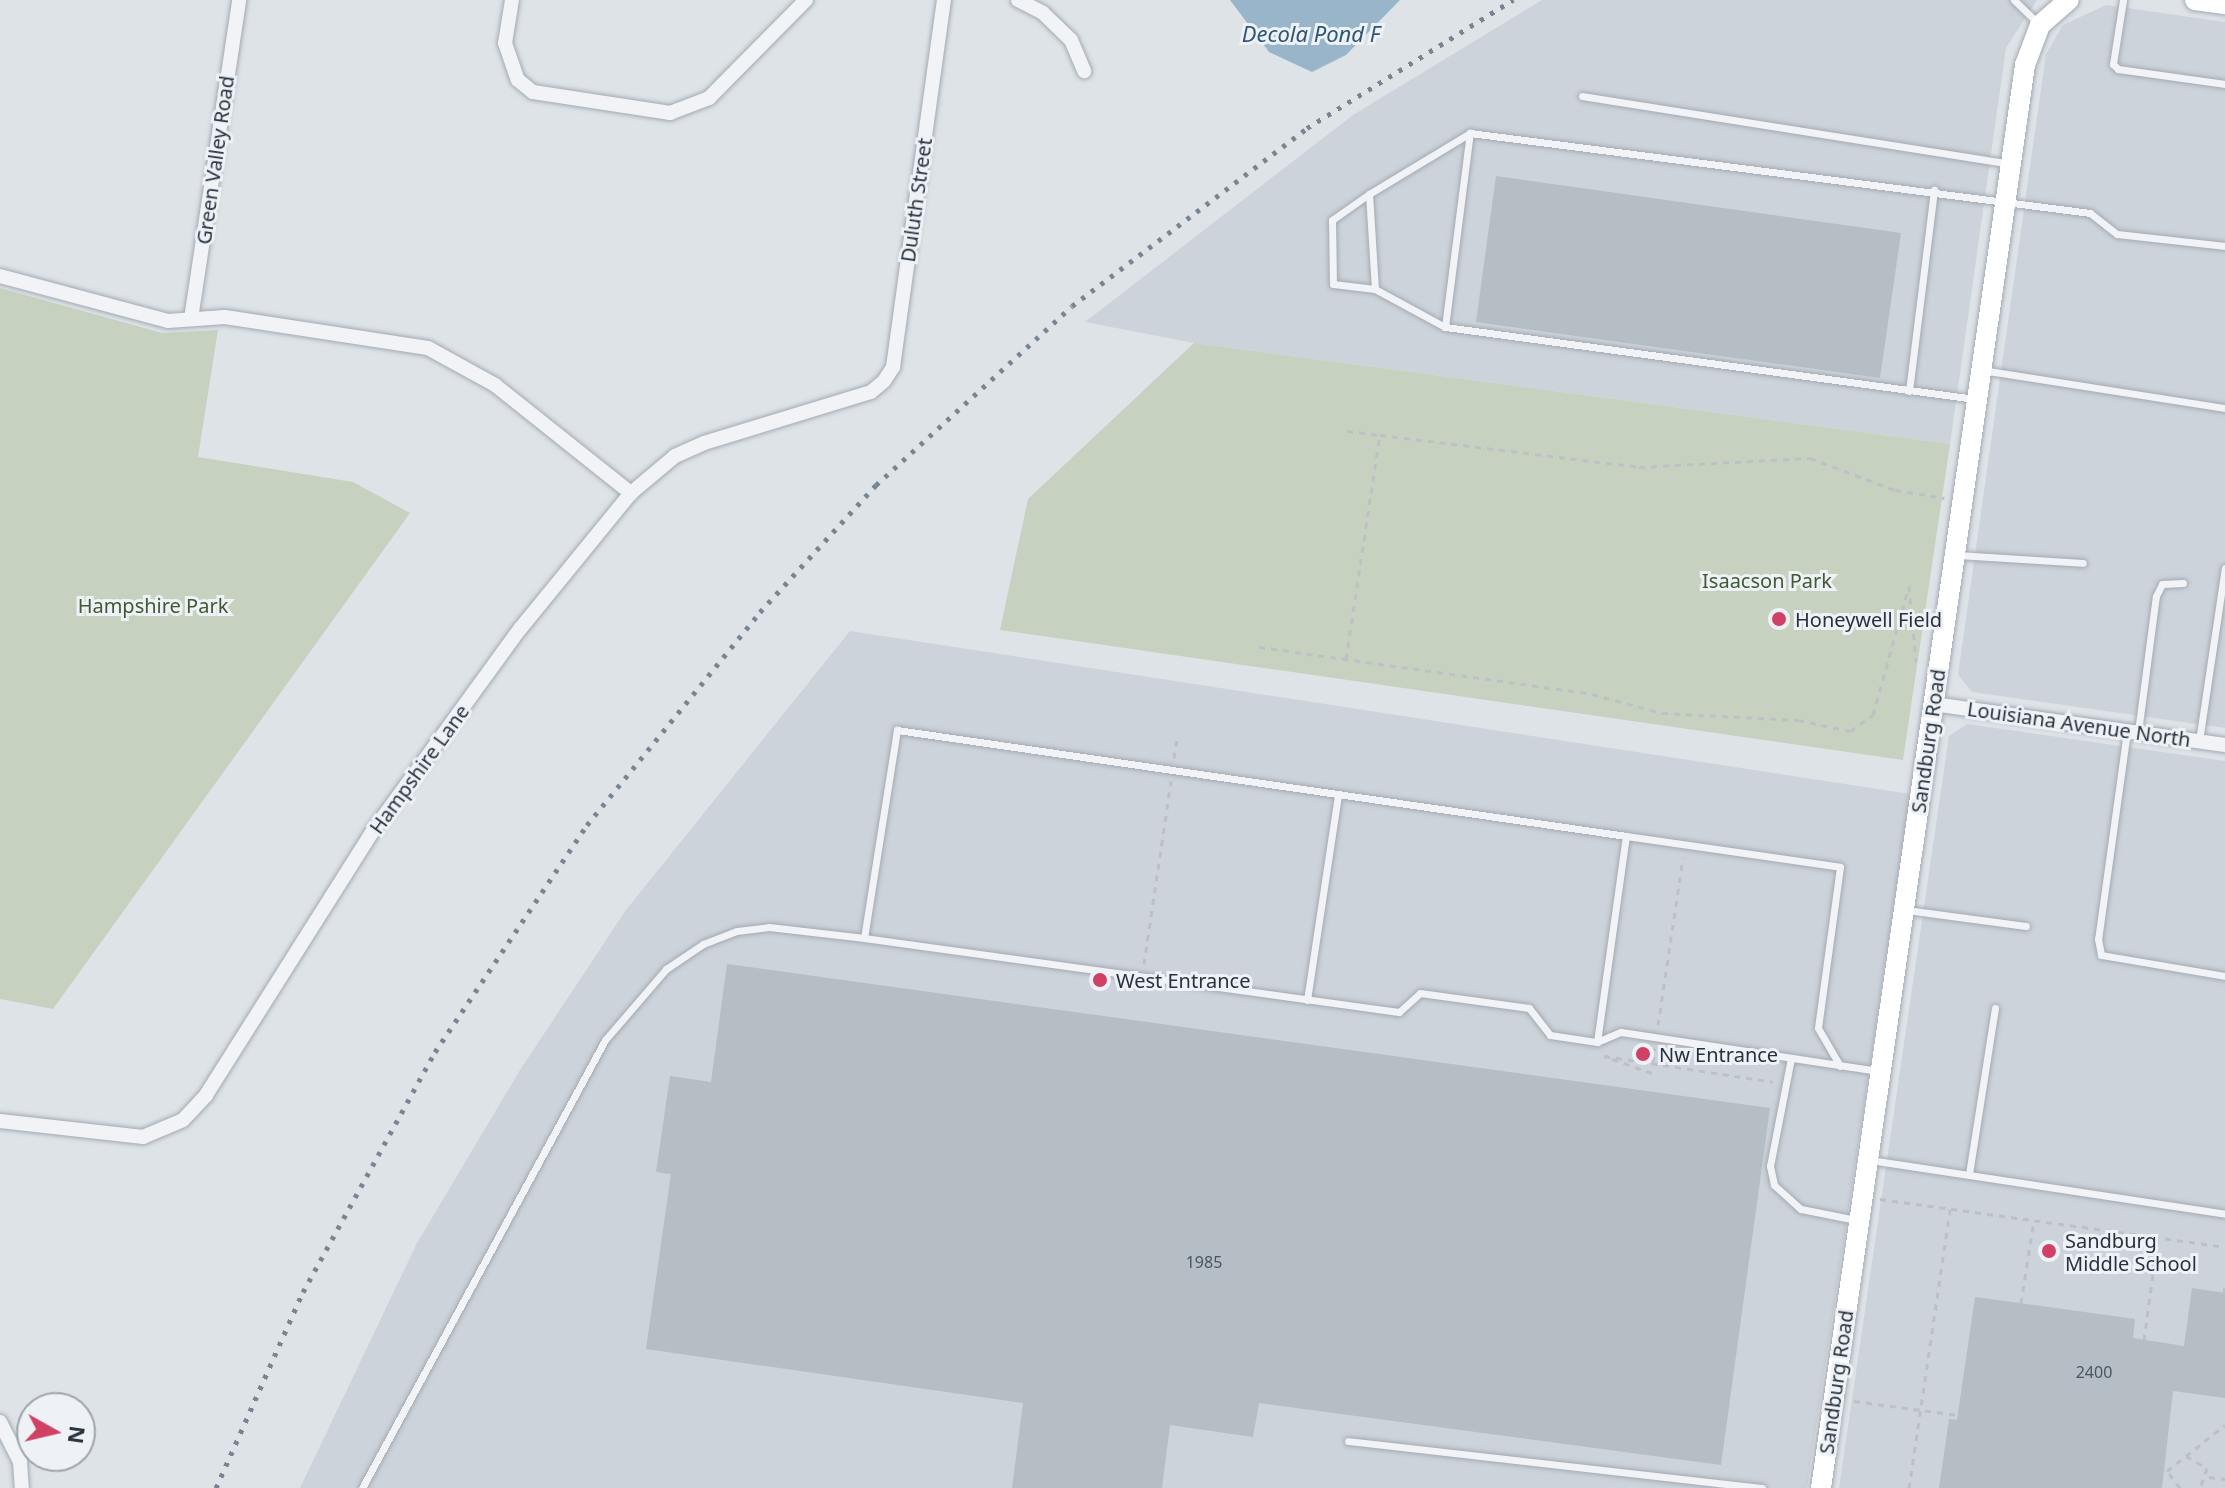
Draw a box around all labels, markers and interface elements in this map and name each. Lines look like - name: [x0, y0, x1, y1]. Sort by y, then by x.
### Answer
- water label: Decola Pond F: [1242, 21, 1380, 47]
- street label: Green Valley Road: [191, 74, 239, 246]
- street label: Duluth Street: [895, 136, 937, 264]
- park label: Isaacson Park: [1702, 568, 1832, 592]
- park label: Hampshire Park: [78, 593, 228, 617]
- place label: Honeywell Field: [1795, 607, 1942, 631]
- marker: Honeywell Field: [1770, 610, 1788, 628]
- street label: Sandburg Road: [1906, 667, 1950, 815]
- street label: Louisiana Avenue North: [1966, 696, 2192, 752]
- street label: Hampshire Lane: [364, 700, 474, 838]
- place label: West Entrance: [1116, 968, 1250, 992]
- marker: West Entrance: [1091, 971, 1109, 989]
- place label: Nw Entrance: [1659, 1042, 1778, 1066]
- marker: Nw Entrance: [1634, 1045, 1652, 1063]
- place label: Sandburg Middle School: [2065, 1228, 2197, 1275]
- marker: Sandburg Middle School: [2040, 1242, 2058, 1260]
- house number: 1985: [1186, 1252, 1222, 1272]
- street label: Sandburg Road: [1814, 1308, 1858, 1456]
- house number: 2400: [2076, 1362, 2112, 1382]
- north arrow: [16, 1392, 96, 1472]
- text: N: [62, 1424, 94, 1446]

